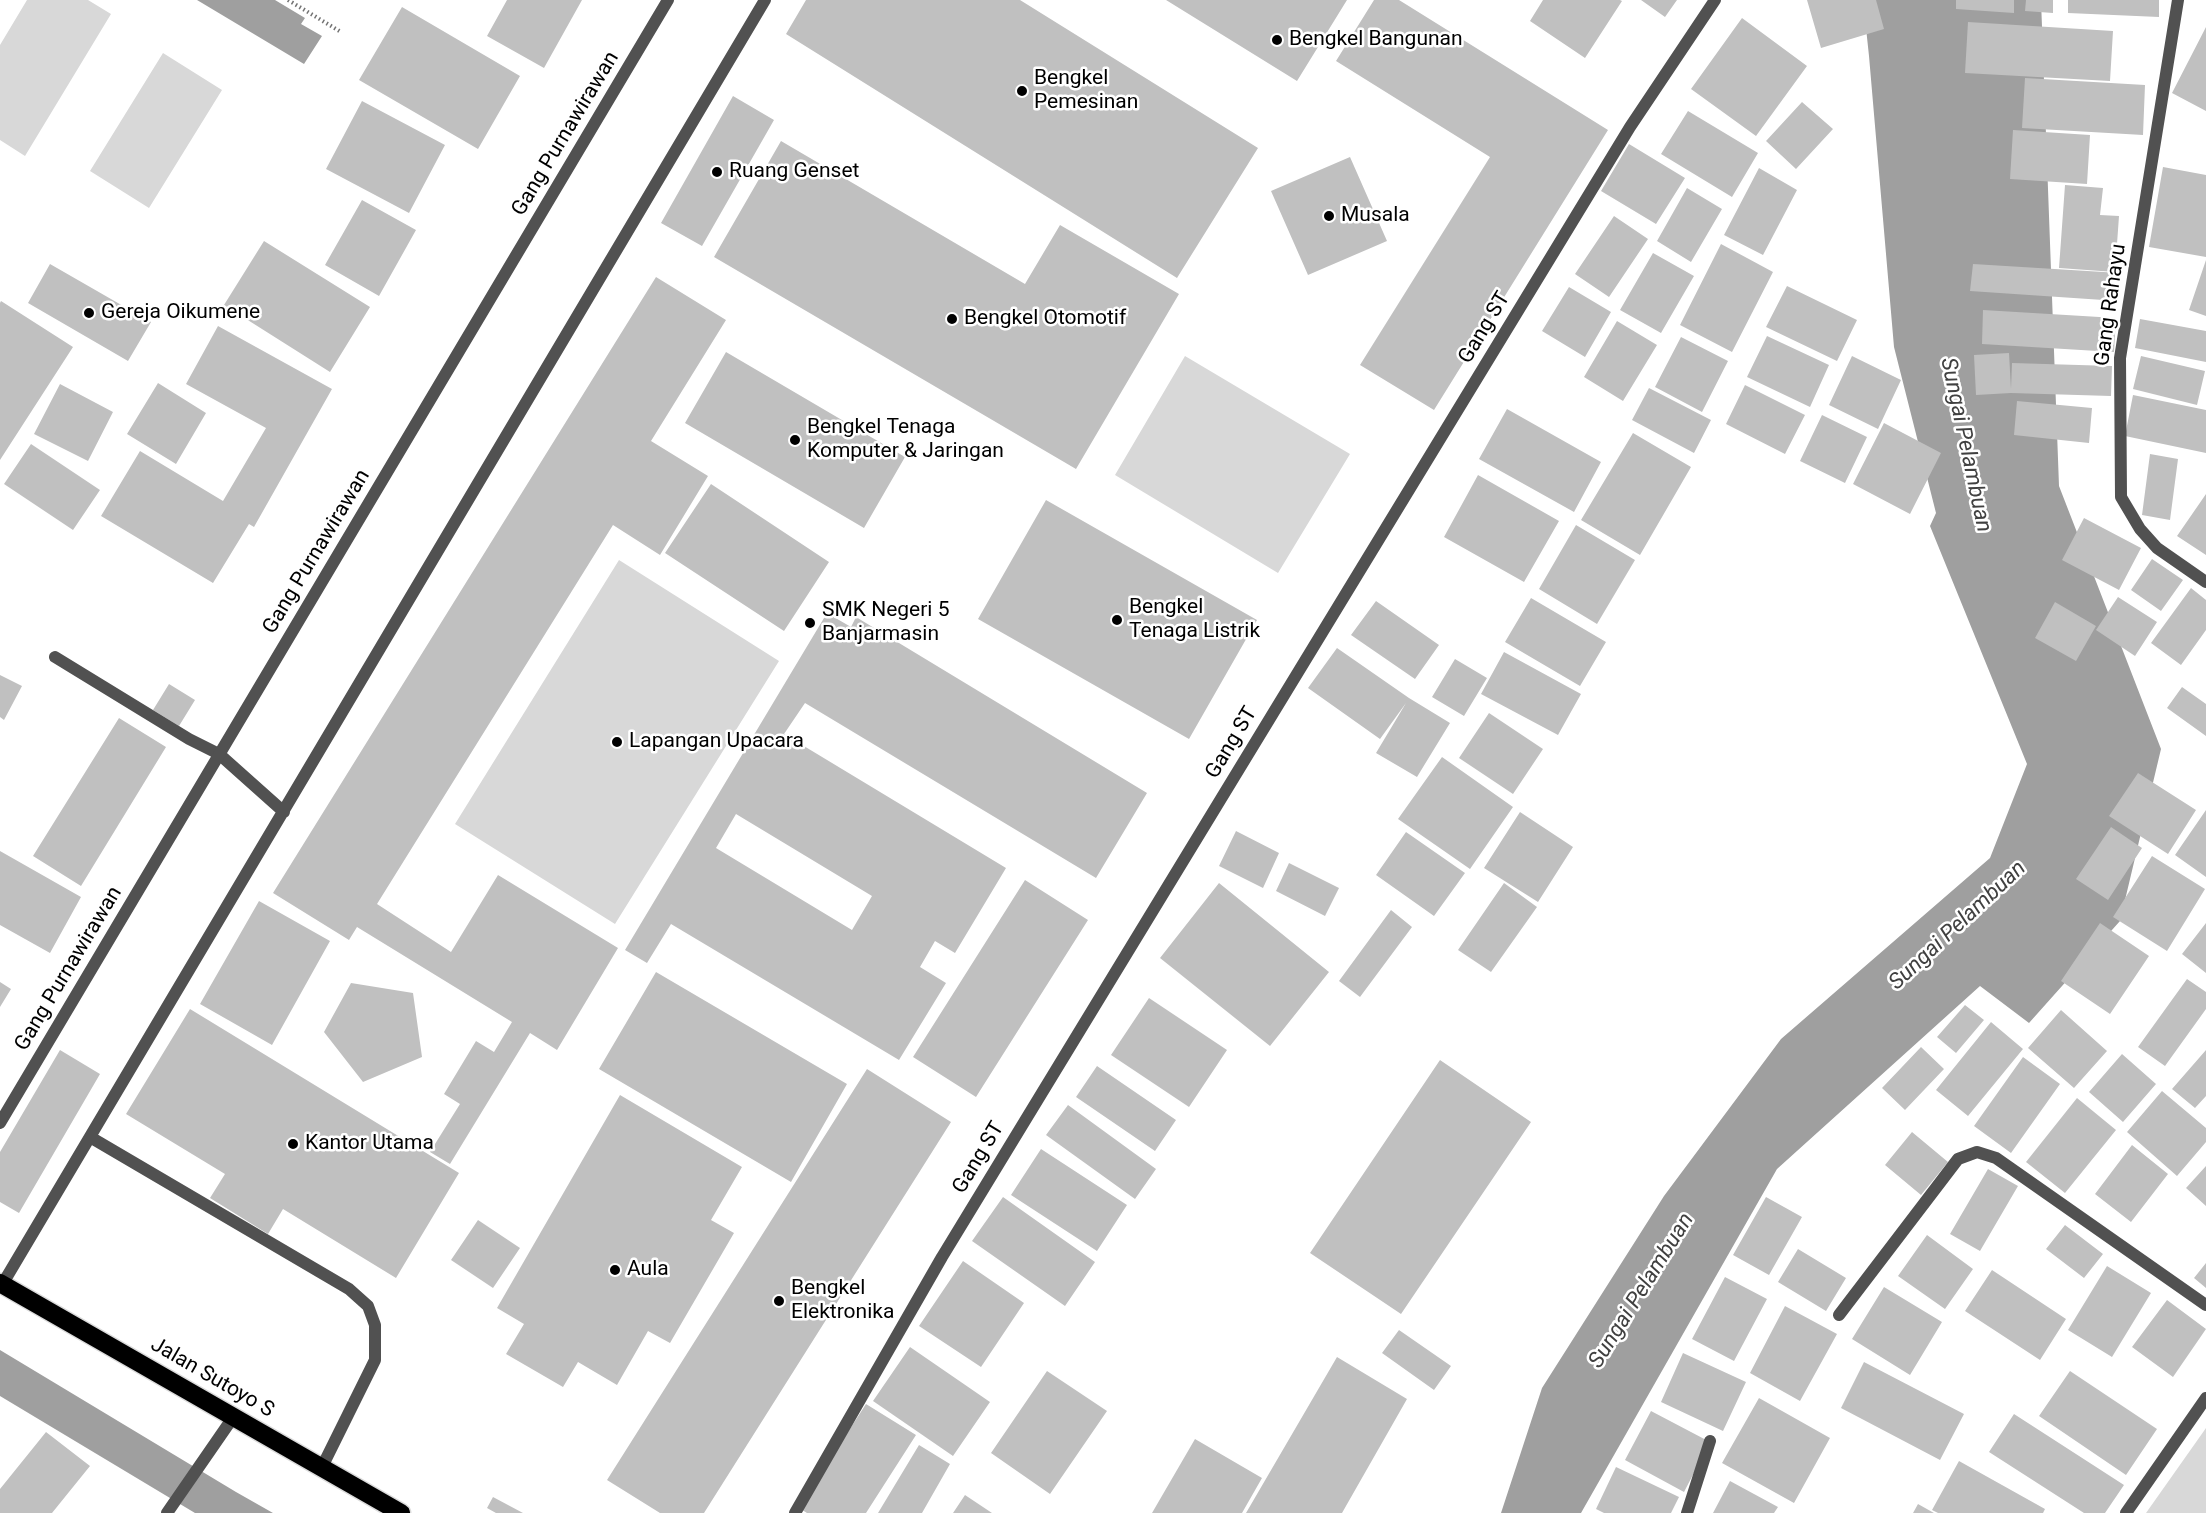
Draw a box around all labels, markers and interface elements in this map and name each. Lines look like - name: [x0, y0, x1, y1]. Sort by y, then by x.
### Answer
- place label: Bengkel Bangunan: [1289, 27, 1463, 53]
- marker: Bengkel Bangunan: [1270, 33, 1284, 47]
- street label: Gang Purnawirawan: [507, 47, 625, 221]
- place label: Bengkel Pemesinan: [1034, 66, 1138, 116]
- marker: Bengkel Pemesinan: [1015, 84, 1029, 98]
- place label: Ruang Genset: [729, 159, 859, 185]
- marker: Ruang Genset: [710, 165, 724, 179]
- place label: Musala: [1341, 203, 1410, 229]
- marker: Musala: [1322, 209, 1336, 223]
- street label: Gang Rahayu: [2090, 242, 2132, 368]
- street label: Gang ST: [1454, 288, 1516, 368]
- place label: Gereja Oikumene: [101, 300, 260, 326]
- marker: Gereja Oikumene: [82, 306, 96, 320]
- place label: Bengkel Otomotif: [964, 306, 1126, 332]
- marker: Bengkel Otomotif: [945, 312, 959, 326]
- water label: Sungai Pelambuan: [1934, 355, 1996, 535]
- place label: Bengkel Tenaga Komputer & Jaringan: [807, 415, 1004, 465]
- marker: Bengkel Tenaga Komputer & Jaringan: [788, 433, 802, 447]
- street label: Gang Purnawirawan: [258, 465, 376, 639]
- place label: Bengkel Tenaga Listrik: [1129, 595, 1260, 645]
- place label: SMK Negeri 5 Banjarmasin: [822, 598, 949, 648]
- marker: Bengkel Tenaga Listrik: [1110, 613, 1124, 627]
- marker: SMK Negeri 5 Banjarmasin: [803, 616, 817, 630]
- street label: Gang ST: [1201, 703, 1263, 783]
- place label: Lapangan Upacara: [629, 729, 804, 755]
- marker: Lapangan Upacara: [610, 735, 624, 749]
- water label: Sungai Pelambuan: [1884, 856, 2032, 996]
- street label: Gang Purnawirawan: [10, 882, 128, 1056]
- street label: Gang ST: [948, 1118, 1010, 1198]
- place label: Kantor Utama: [305, 1131, 434, 1157]
- marker: Kantor Utama: [286, 1137, 300, 1151]
- water label: Sungai Pelambuan: [1584, 1209, 1700, 1373]
- place label: Aula: [627, 1257, 669, 1283]
- marker: Aula: [608, 1263, 622, 1277]
- place label: Bengkel Elektronika: [791, 1276, 894, 1326]
- marker: Bengkel Elektronika: [772, 1294, 786, 1308]
- street label: Jalan Sutoyo S: [146, 1333, 278, 1423]

